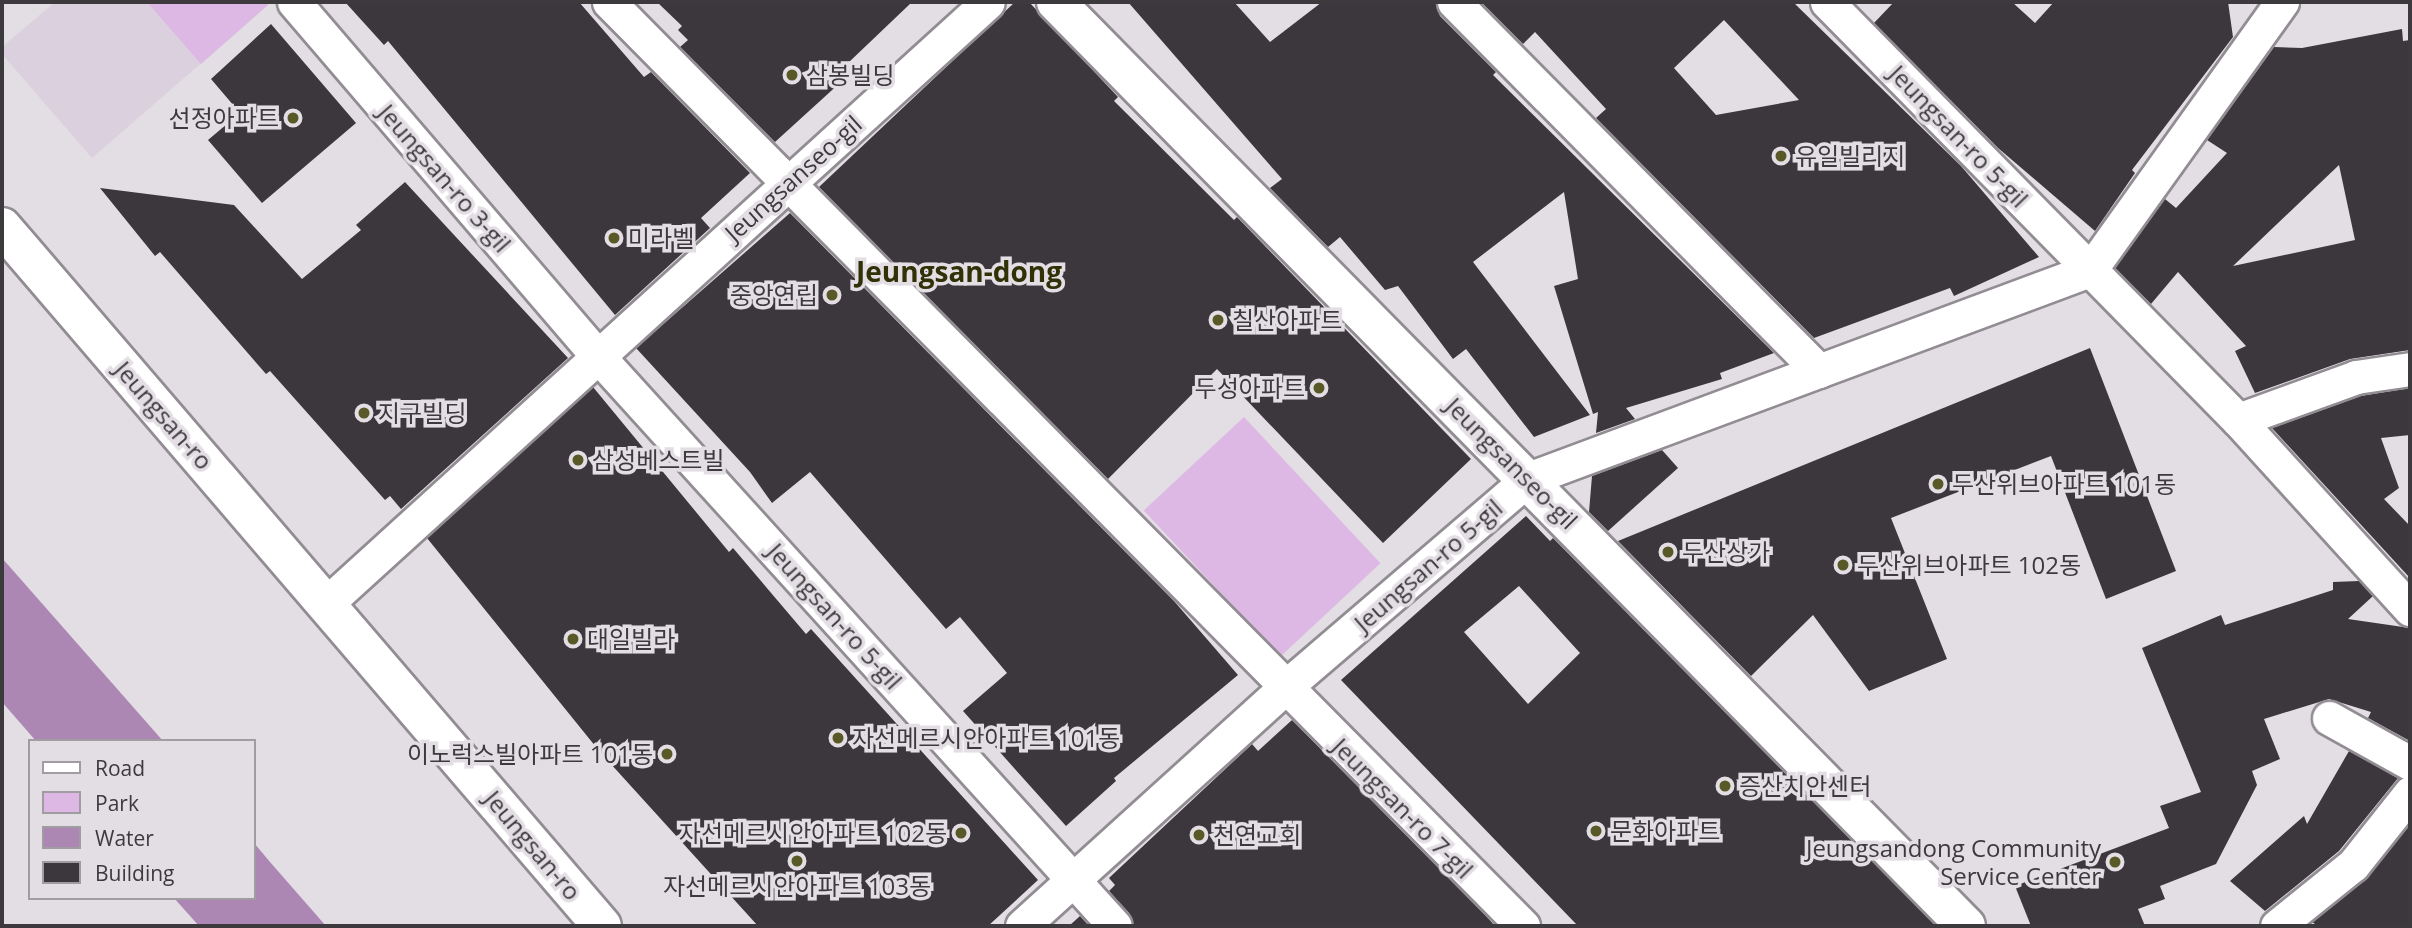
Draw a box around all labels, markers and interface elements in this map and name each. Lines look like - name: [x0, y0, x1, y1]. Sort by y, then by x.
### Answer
- street label: Jeungsan-ro 5-gil: [1884, 59, 2034, 213]
- place label: 삼봉빌딩: [806, 61, 894, 89]
- marker: 삼봉빌딩: [784, 67, 800, 83]
- street label: Jeungsan-ro 3-gil: [373, 98, 517, 258]
- place label: 선정아파트: [169, 104, 279, 132]
- street label: Jeungsanseo-gil: [719, 109, 867, 247]
- marker: 선정아파트: [285, 110, 301, 126]
- place label: 유일빌리지: [1795, 142, 1905, 170]
- marker: 유일빌리지: [1773, 148, 1789, 164]
- place label: 미라벨: [628, 224, 694, 252]
- marker: 미라벨: [606, 230, 622, 246]
- district label: Jeungsan-dong: [856, 254, 1062, 288]
- place label: 중앙연립: [730, 281, 818, 309]
- marker: 중앙연립: [824, 287, 840, 303]
- place label: 칠산아파트: [1232, 306, 1342, 334]
- marker: 칠산아파트: [1210, 312, 1226, 328]
- street label: Jeungsan-ro: [109, 355, 219, 475]
- place label: 두성아파트: [1195, 374, 1305, 402]
- marker: 두성아파트: [1311, 380, 1327, 396]
- street label: Jeungsanseo-gil: [1440, 391, 1584, 535]
- place label: 지구빌딩: [378, 399, 466, 427]
- marker: 지구빌딩: [356, 405, 372, 421]
- place label: 삼성베스트빌: [592, 446, 724, 474]
- marker: 삼성베스트빌: [570, 452, 586, 468]
- place label: 두산위브아파트 101동: [1952, 470, 2176, 498]
- marker: 두산위브아파트 101동: [1930, 476, 1946, 492]
- street label: Jeungsan-ro 5-gil: [1348, 493, 1508, 637]
- street label: Jeungsan-ro 5-gil: [762, 537, 908, 695]
- place label: 두산상가: [1682, 538, 1770, 566]
- marker: 두산상가: [1660, 544, 1676, 560]
- place label: 두산위브아파트 102동: [1857, 551, 2081, 579]
- marker: 두산위브아파트 102동: [1835, 557, 1851, 573]
- place label: 대일빌라: [587, 625, 675, 653]
- marker: 대일빌라: [565, 631, 581, 647]
- place label: 자선메르시안아파트 101동: [852, 724, 1120, 752]
- marker: 자선메르시안아파트 101동: [830, 730, 846, 746]
- street label: Jeungsan-ro 7-gil: [1327, 732, 1479, 884]
- legend: [28, 739, 256, 900]
- place label: 이노럭스빌아파트 101동: [407, 740, 653, 768]
- marker: 이노럭스빌아파트 101동: [659, 746, 675, 762]
- text: Road: [95, 754, 145, 782]
- place label: 증산치안센터: [1739, 772, 1871, 800]
- marker: 증산치안센터: [1717, 778, 1733, 794]
- street label: Jeungsan-ro: [479, 784, 587, 906]
- text: Park: [95, 789, 139, 817]
- place label: 문화아파트: [1610, 817, 1720, 845]
- place label: 자선메르시안아파트 102동: [679, 819, 947, 847]
- place label: 천연교회: [1213, 821, 1301, 849]
- marker: 문화아파트: [1588, 823, 1604, 839]
- text: Water: [95, 824, 154, 852]
- marker: 자선메르시안아파트 102동: [953, 825, 969, 841]
- marker: 천연교회: [1191, 827, 1207, 843]
- place label: Jeungsandong Community Service Center: [1806, 834, 2101, 890]
- marker: 자선메르시안아파트 103동: [789, 853, 805, 869]
- marker: Jeungsandong Community Service Center: [2107, 854, 2123, 870]
- text: Building: [95, 859, 174, 887]
- place label: 자선메르시안아파트 103동: [663, 872, 931, 900]

